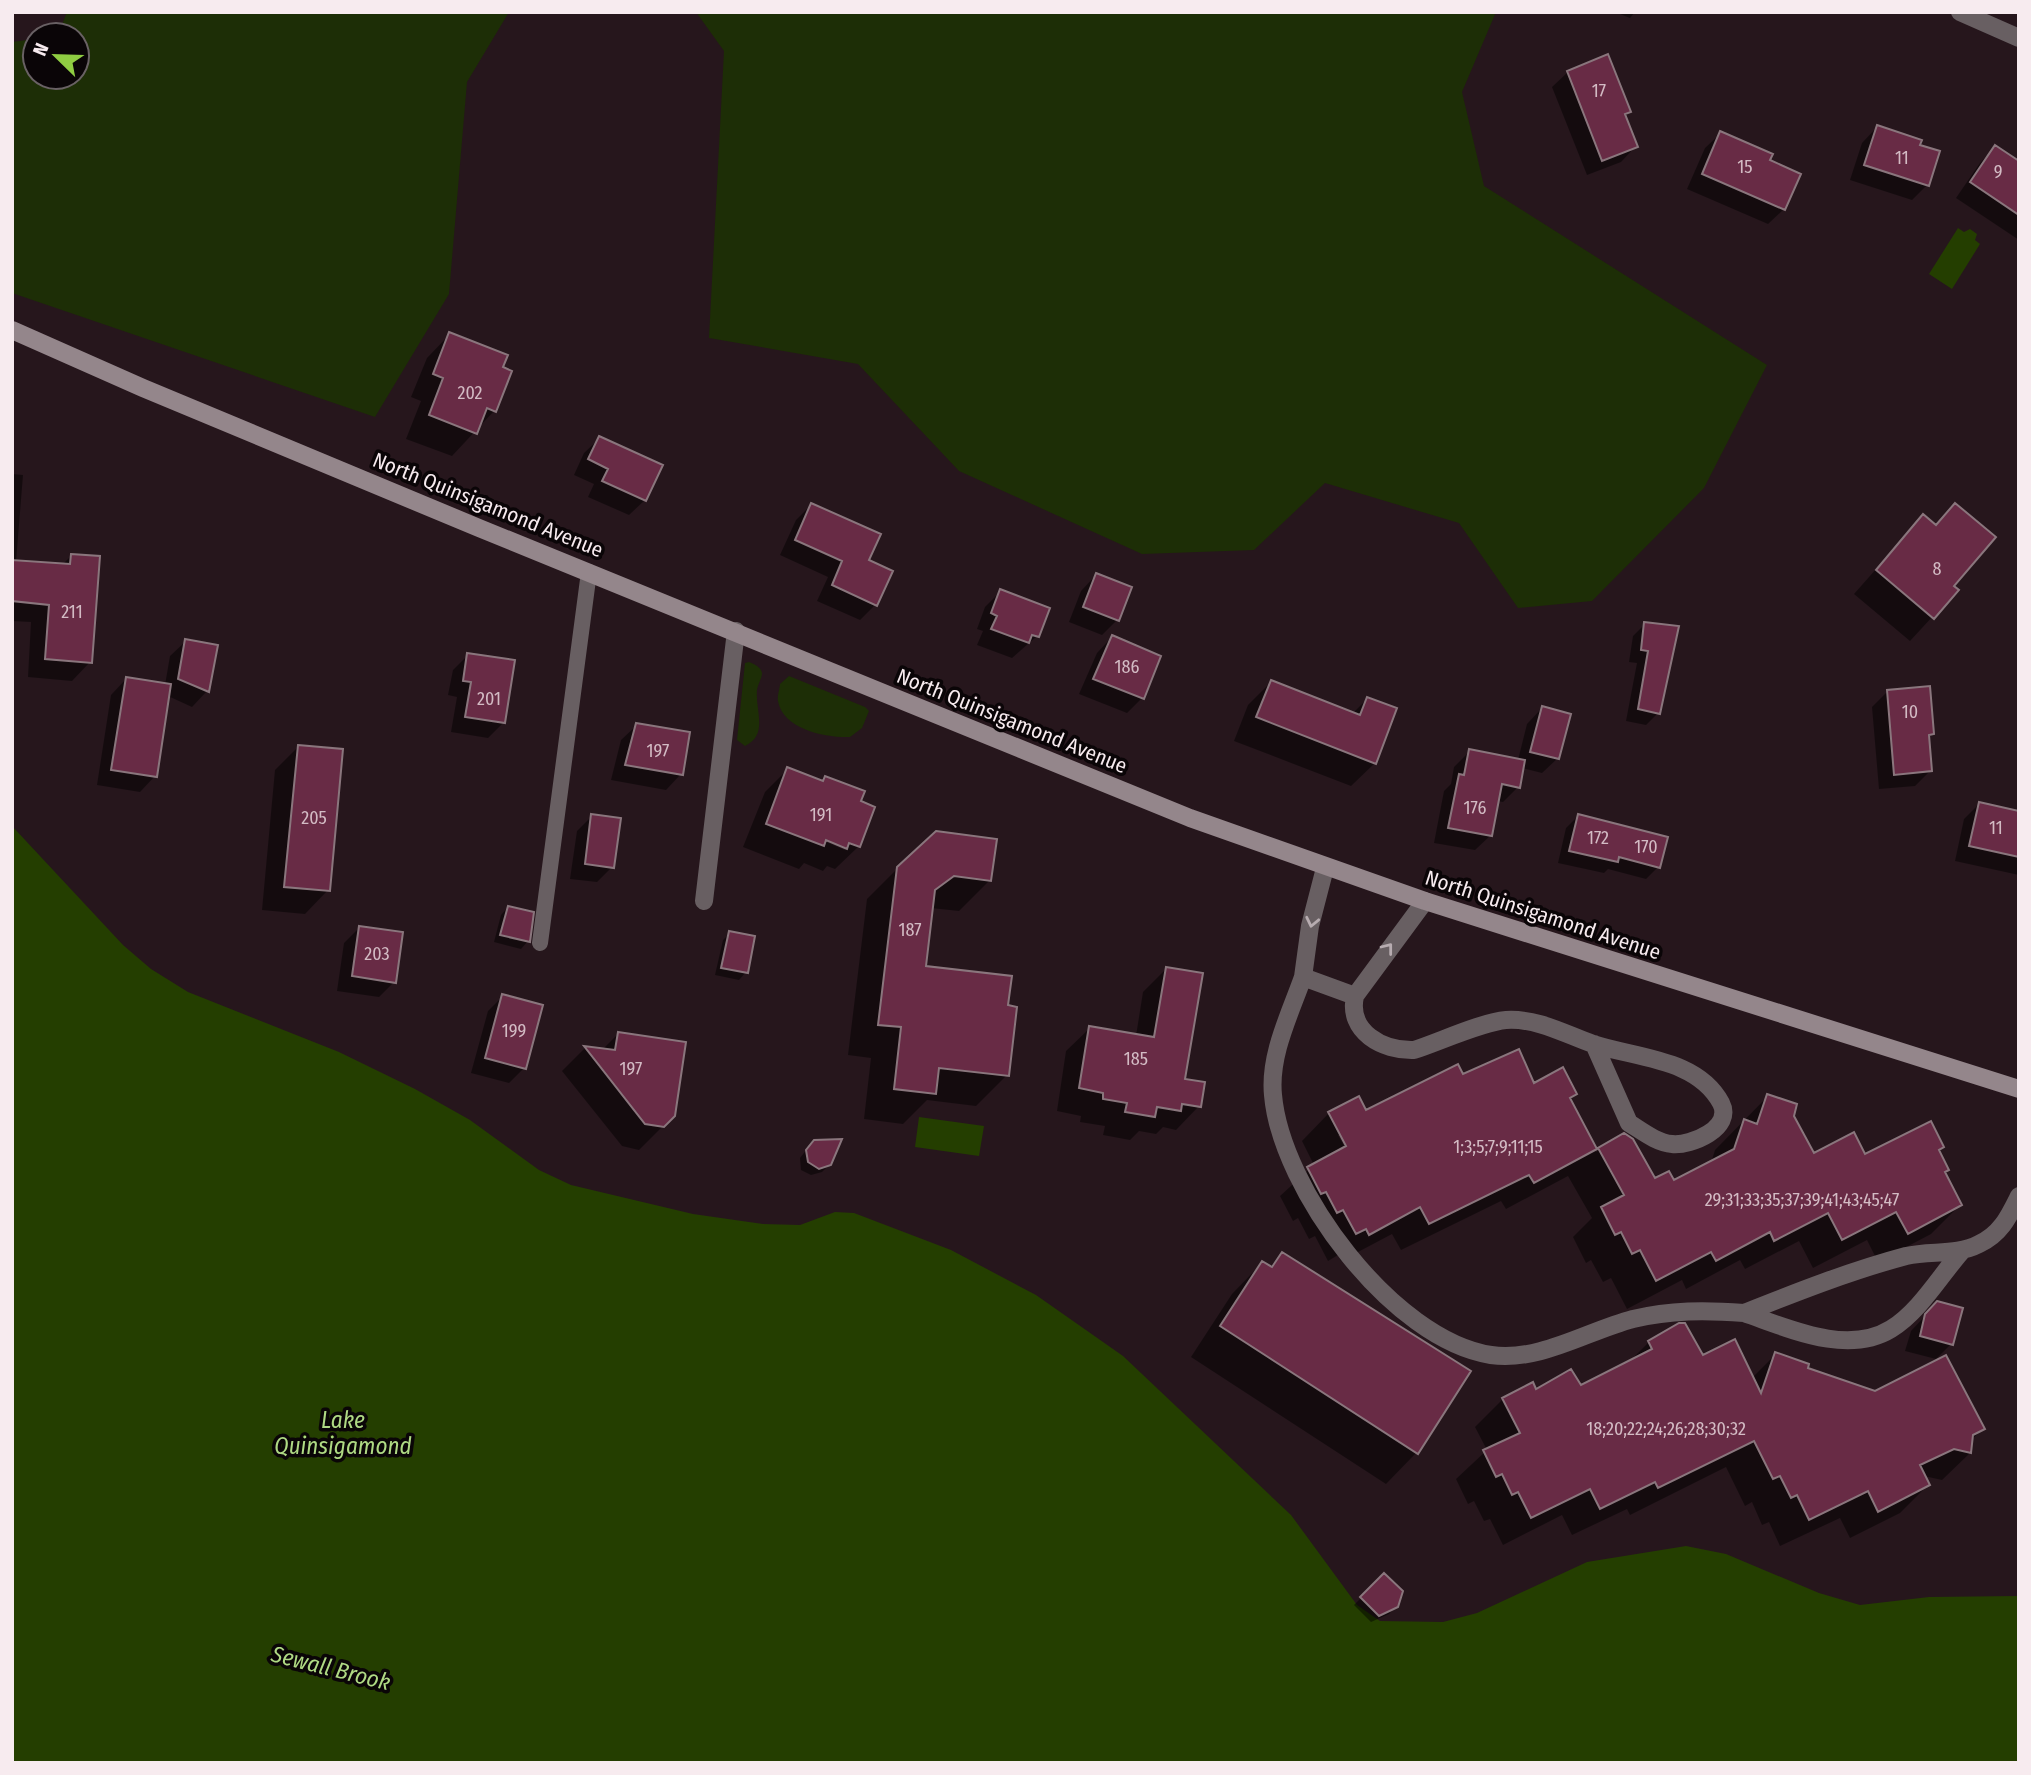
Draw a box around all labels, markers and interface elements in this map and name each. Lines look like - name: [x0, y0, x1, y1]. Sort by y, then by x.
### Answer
- north arrow: [21, 21, 91, 91]
- text: N: [28, 40, 54, 59]
- house number: 17: [1592, 80, 1606, 102]
- house number: 11: [1895, 147, 1909, 169]
- house number: 15: [1737, 156, 1753, 178]
- house number: 9: [1994, 161, 2002, 183]
- house number: 202: [457, 382, 483, 404]
- street label: North Quinsigamond Avenue: [369, 447, 607, 563]
- house number: 8: [1933, 558, 1942, 580]
- house number: 211: [61, 601, 83, 623]
- house number: 186: [1115, 656, 1140, 678]
- street label: North Quinsigamond Avenue: [893, 663, 1131, 779]
- house number: 201: [477, 688, 501, 710]
- house number: 10: [1902, 701, 1918, 723]
- house number: 197: [647, 740, 669, 762]
- house number: 176: [1464, 797, 1486, 819]
- house number: 191: [810, 804, 832, 826]
- house number: 205: [301, 807, 327, 829]
- house number: 11: [1989, 817, 2003, 839]
- house number: 172: [1587, 827, 1609, 849]
- house number: 170: [1634, 836, 1658, 858]
- street label: North Quinsigamond Avenue: [1422, 865, 1664, 965]
- one-way arrow: [1305, 916, 1320, 928]
- house number: 187: [898, 919, 922, 941]
- house number: 203: [364, 943, 390, 965]
- one-way arrow: [1380, 943, 1393, 956]
- house number: 199: [502, 1020, 526, 1042]
- house number: 185: [1124, 1048, 1148, 1070]
- house number: 197: [620, 1058, 642, 1080]
- house number: 1;3;5;7;9;11;15: [1453, 1136, 1543, 1158]
- house number: 29;31;33;35;37;39;41;43;45;47: [1705, 1189, 1899, 1211]
- water label: Lake Quinsigamond: [274, 1406, 412, 1460]
- house number: 18;20;22;24;26;28;30;32: [1586, 1418, 1746, 1440]
- water label: Sewall Brook: [268, 1639, 393, 1696]

